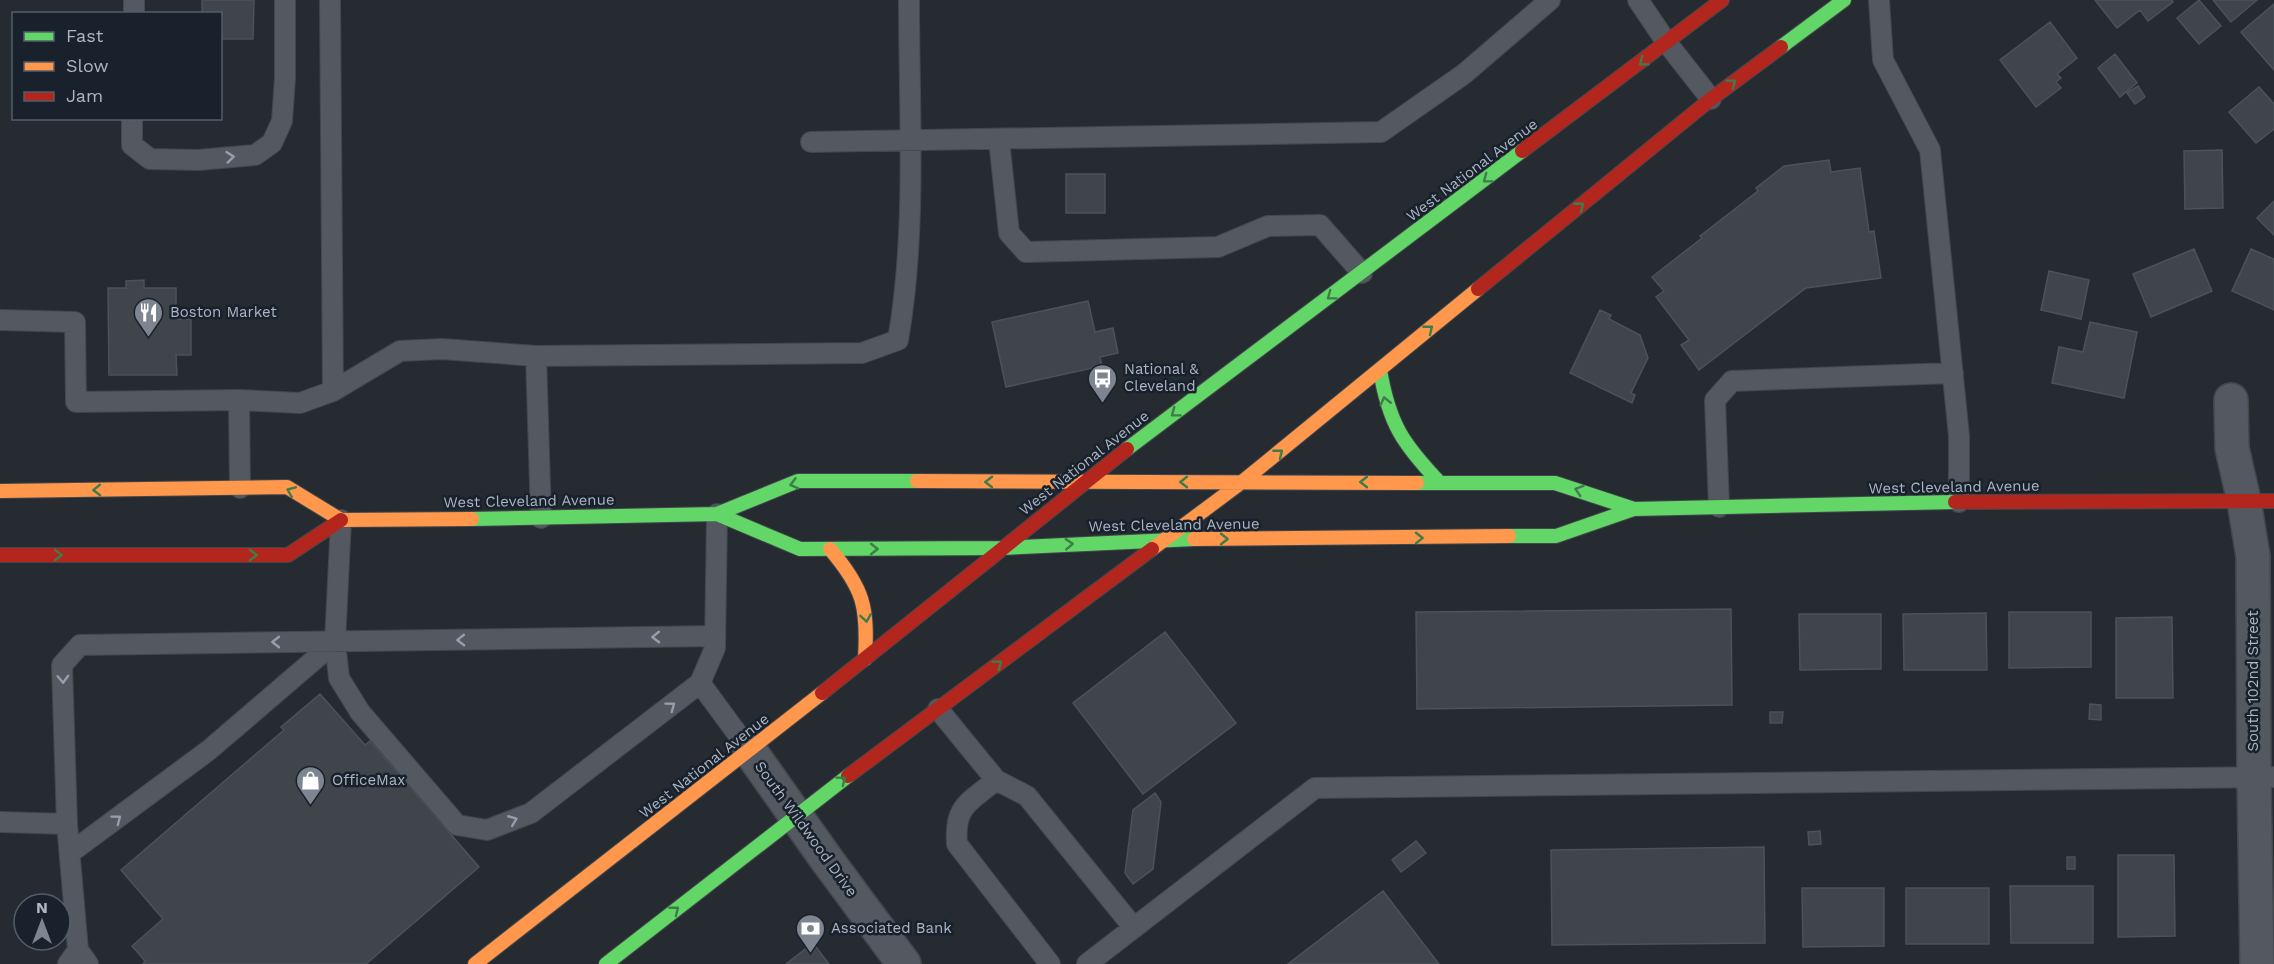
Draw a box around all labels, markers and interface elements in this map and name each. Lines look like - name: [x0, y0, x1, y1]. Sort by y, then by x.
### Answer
- legend: [12, 12, 222, 120]
- text: Fast: [66, 25, 104, 46]
- one-way arrow: [1638, 54, 1649, 65]
- text: Slow: [66, 55, 109, 76]
- one-way arrow: [1726, 80, 1737, 91]
- text: Jam: [66, 85, 103, 106]
- street label: West National Avenue: [1403, 115, 1541, 225]
- one-way arrow: [225, 151, 234, 164]
- one-way arrow: [1483, 172, 1494, 183]
- one-way arrow: [1574, 202, 1585, 213]
- one-way arrow: [1327, 289, 1338, 300]
- restaurant icon: Boston Market: [133, 296, 165, 338]
- place label: Boston Market: [170, 303, 277, 321]
- one-way arrow: [1423, 326, 1434, 337]
- place label: National & Cleveland: [1124, 360, 1199, 395]
- bus stop icon: National & Cleveland: [1087, 362, 1119, 404]
- one-way arrow: [1380, 396, 1393, 406]
- one-way arrow: [1171, 406, 1182, 417]
- street label: West National Avenue: [1016, 407, 1152, 519]
- one-way arrow: [1272, 449, 1283, 460]
- one-way arrow: [790, 476, 800, 489]
- one-way arrow: [984, 476, 993, 488]
- one-way arrow: [1179, 476, 1188, 488]
- one-way arrow: [1359, 476, 1368, 488]
- street label: West Cleveland Avenue: [1868, 477, 2040, 497]
- one-way arrow: [92, 484, 101, 496]
- one-way arrow: [1574, 485, 1585, 498]
- one-way arrow: [286, 486, 297, 498]
- street label: West Cleveland Avenue: [443, 491, 615, 511]
- street label: West Cleveland Avenue: [1088, 515, 1260, 535]
- one-way arrow: [1414, 532, 1423, 544]
- one-way arrow: [1219, 533, 1228, 545]
- one-way arrow: [1064, 538, 1073, 551]
- one-way arrow: [869, 543, 878, 555]
- one-way arrow: [54, 549, 63, 561]
- one-way arrow: [249, 549, 258, 561]
- street label: South 102nd Street: [2244, 610, 2262, 752]
- one-way arrow: [859, 613, 871, 623]
- one-way arrow: [652, 631, 661, 643]
- one-way arrow: [457, 634, 466, 646]
- one-way arrow: [272, 636, 281, 648]
- one-way arrow: [992, 660, 1003, 671]
- one-way arrow: [56, 675, 69, 684]
- one-way arrow: [664, 702, 675, 713]
- street label: West National Avenue: [636, 710, 772, 822]
- street label: South Wildwood Drive: [751, 758, 861, 900]
- shop icon: OfficeMax: [295, 764, 327, 806]
- place label: OfficeMax: [332, 771, 405, 789]
- one-way arrow: [836, 777, 847, 788]
- one-way arrow: [110, 815, 121, 826]
- one-way arrow: [507, 815, 518, 827]
- north arrow: [12, 892, 72, 952]
- text: N: [36, 898, 48, 917]
- one-way arrow: [668, 907, 679, 918]
- bank icon: Associated Bank: [794, 912, 826, 954]
- place label: Associated Bank: [831, 919, 952, 937]

